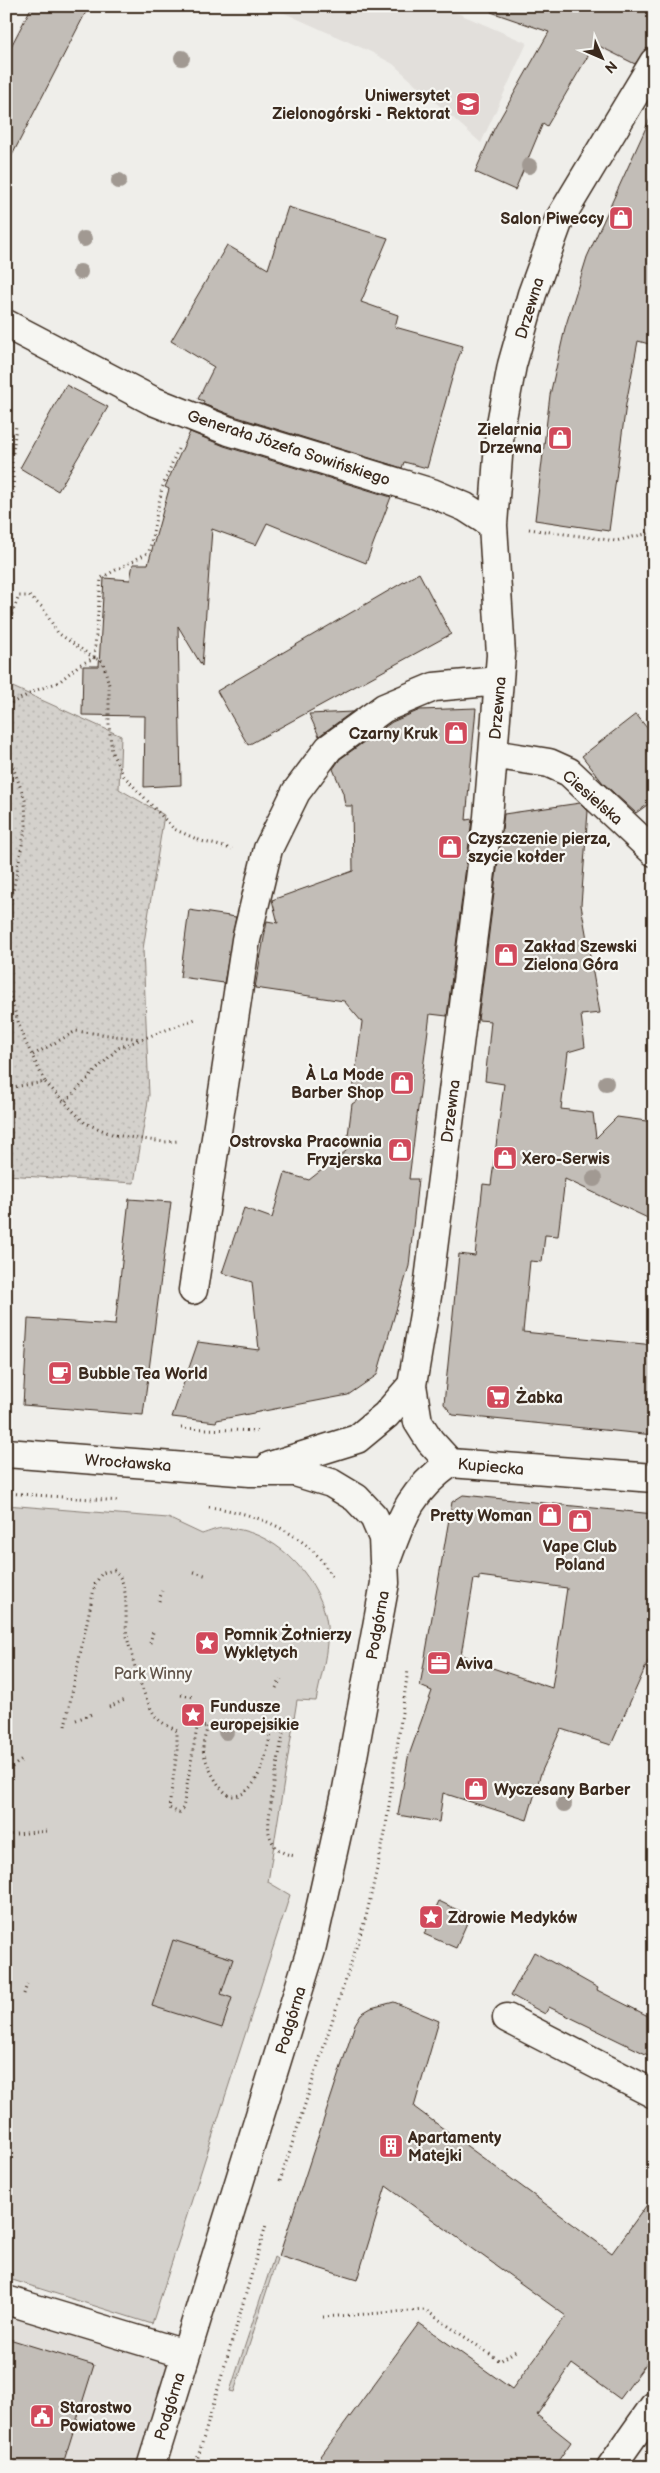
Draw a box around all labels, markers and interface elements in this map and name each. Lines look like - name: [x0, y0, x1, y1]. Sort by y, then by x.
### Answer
- north arrow: [578, 32, 628, 82]
- text: N: [601, 57, 621, 77]
- place label: Uniwersytet Zielonogórski - Rektorat: [272, 87, 451, 124]
- school or university icon: Uniwersytet Zielonogórski - Rektorat: [455, 91, 481, 117]
- shop icon: Salon Piweccy: [608, 205, 634, 231]
- place label: Salon Piweccy: [500, 210, 605, 229]
- street label: Drzewna: [512, 275, 549, 342]
- street label: Generała Józefa Sowińskiego: [185, 407, 392, 490]
- place label: Zielarnia Drzewna: [477, 421, 542, 458]
- shop icon: Zielarnia Drzewna: [547, 425, 573, 451]
- street label: Drzewna: [486, 676, 511, 741]
- shop icon: Czarny Kruk: [443, 720, 469, 746]
- place label: Czarny Kruk: [349, 725, 439, 744]
- street label: Ciesielska: [558, 767, 626, 830]
- place label: Czyszczenie pierza, szycie kołder: [468, 830, 611, 867]
- shop icon: Czyszczenie pierza, szycie kołder: [437, 834, 463, 860]
- place label: Zakład Szewski Zielona Góra: [524, 938, 637, 975]
- shop icon: Zakład Szewski Zielona Góra: [493, 942, 519, 968]
- place label: À La Mode Barber Shop: [291, 1063, 384, 1103]
- shop icon: À La Mode Barber Shop: [389, 1070, 415, 1096]
- street label: Drzewna: [438, 1079, 465, 1144]
- place label: Ostrovska Pracownia Fryzjerska: [230, 1133, 382, 1170]
- shop icon: Ostrovska Pracownia Fryzjerska: [387, 1137, 413, 1163]
- shop icon: Xero-Serwis: [492, 1145, 518, 1171]
- place label: Xero-Serwis: [522, 1150, 610, 1169]
- cafe icon: Bubble Tea World: [47, 1360, 73, 1386]
- place label: Bubble Tea World: [78, 1365, 208, 1384]
- supermarket icon: Żabka: [485, 1384, 511, 1410]
- place label: Żabka: [516, 1386, 563, 1408]
- street label: Wrocławska: [84, 1451, 172, 1476]
- street label: Kupiecka: [457, 1455, 525, 1480]
- shop icon: Pretty Woman: [537, 1502, 563, 1528]
- place label: Pretty Woman: [430, 1507, 532, 1526]
- shop icon: Vape Club Poland: [567, 1508, 593, 1534]
- place label: Vape Club Poland: [543, 1538, 618, 1575]
- street label: Podgórna: [363, 1589, 394, 1661]
- place label: Pomnik Żołnierzy Wyklętych: [224, 1623, 352, 1663]
- place icon: Pomnik Żołnierzy Wyklętych: [194, 1630, 220, 1656]
- office icon: Aviva: [426, 1650, 452, 1676]
- place label: Aviva: [455, 1655, 493, 1674]
- park label: Park Winny: [114, 1665, 193, 1684]
- place label: Fundusze europejsikie: [210, 1698, 299, 1735]
- place icon: Fundusze europejsikie: [180, 1702, 206, 1728]
- shop icon: Wyczesany Barber: [463, 1776, 489, 1802]
- place label: Wyczesany Barber: [494, 1781, 631, 1800]
- place icon: Zdrowie Medyków: [418, 1904, 444, 1930]
- place label: Zdrowie Medyków: [448, 1909, 578, 1928]
- street label: Podgórna: [272, 1984, 311, 2057]
- place label: Apartamenty Matejki: [407, 2129, 502, 2166]
- building icon: Apartamenty Matejki: [378, 2133, 404, 2159]
- street label: Podgórna: [151, 2370, 190, 2443]
- place label: Starostwo Powiatowe: [60, 2399, 136, 2436]
- public building icon: Starostwo Powiatowe: [29, 2403, 55, 2429]

